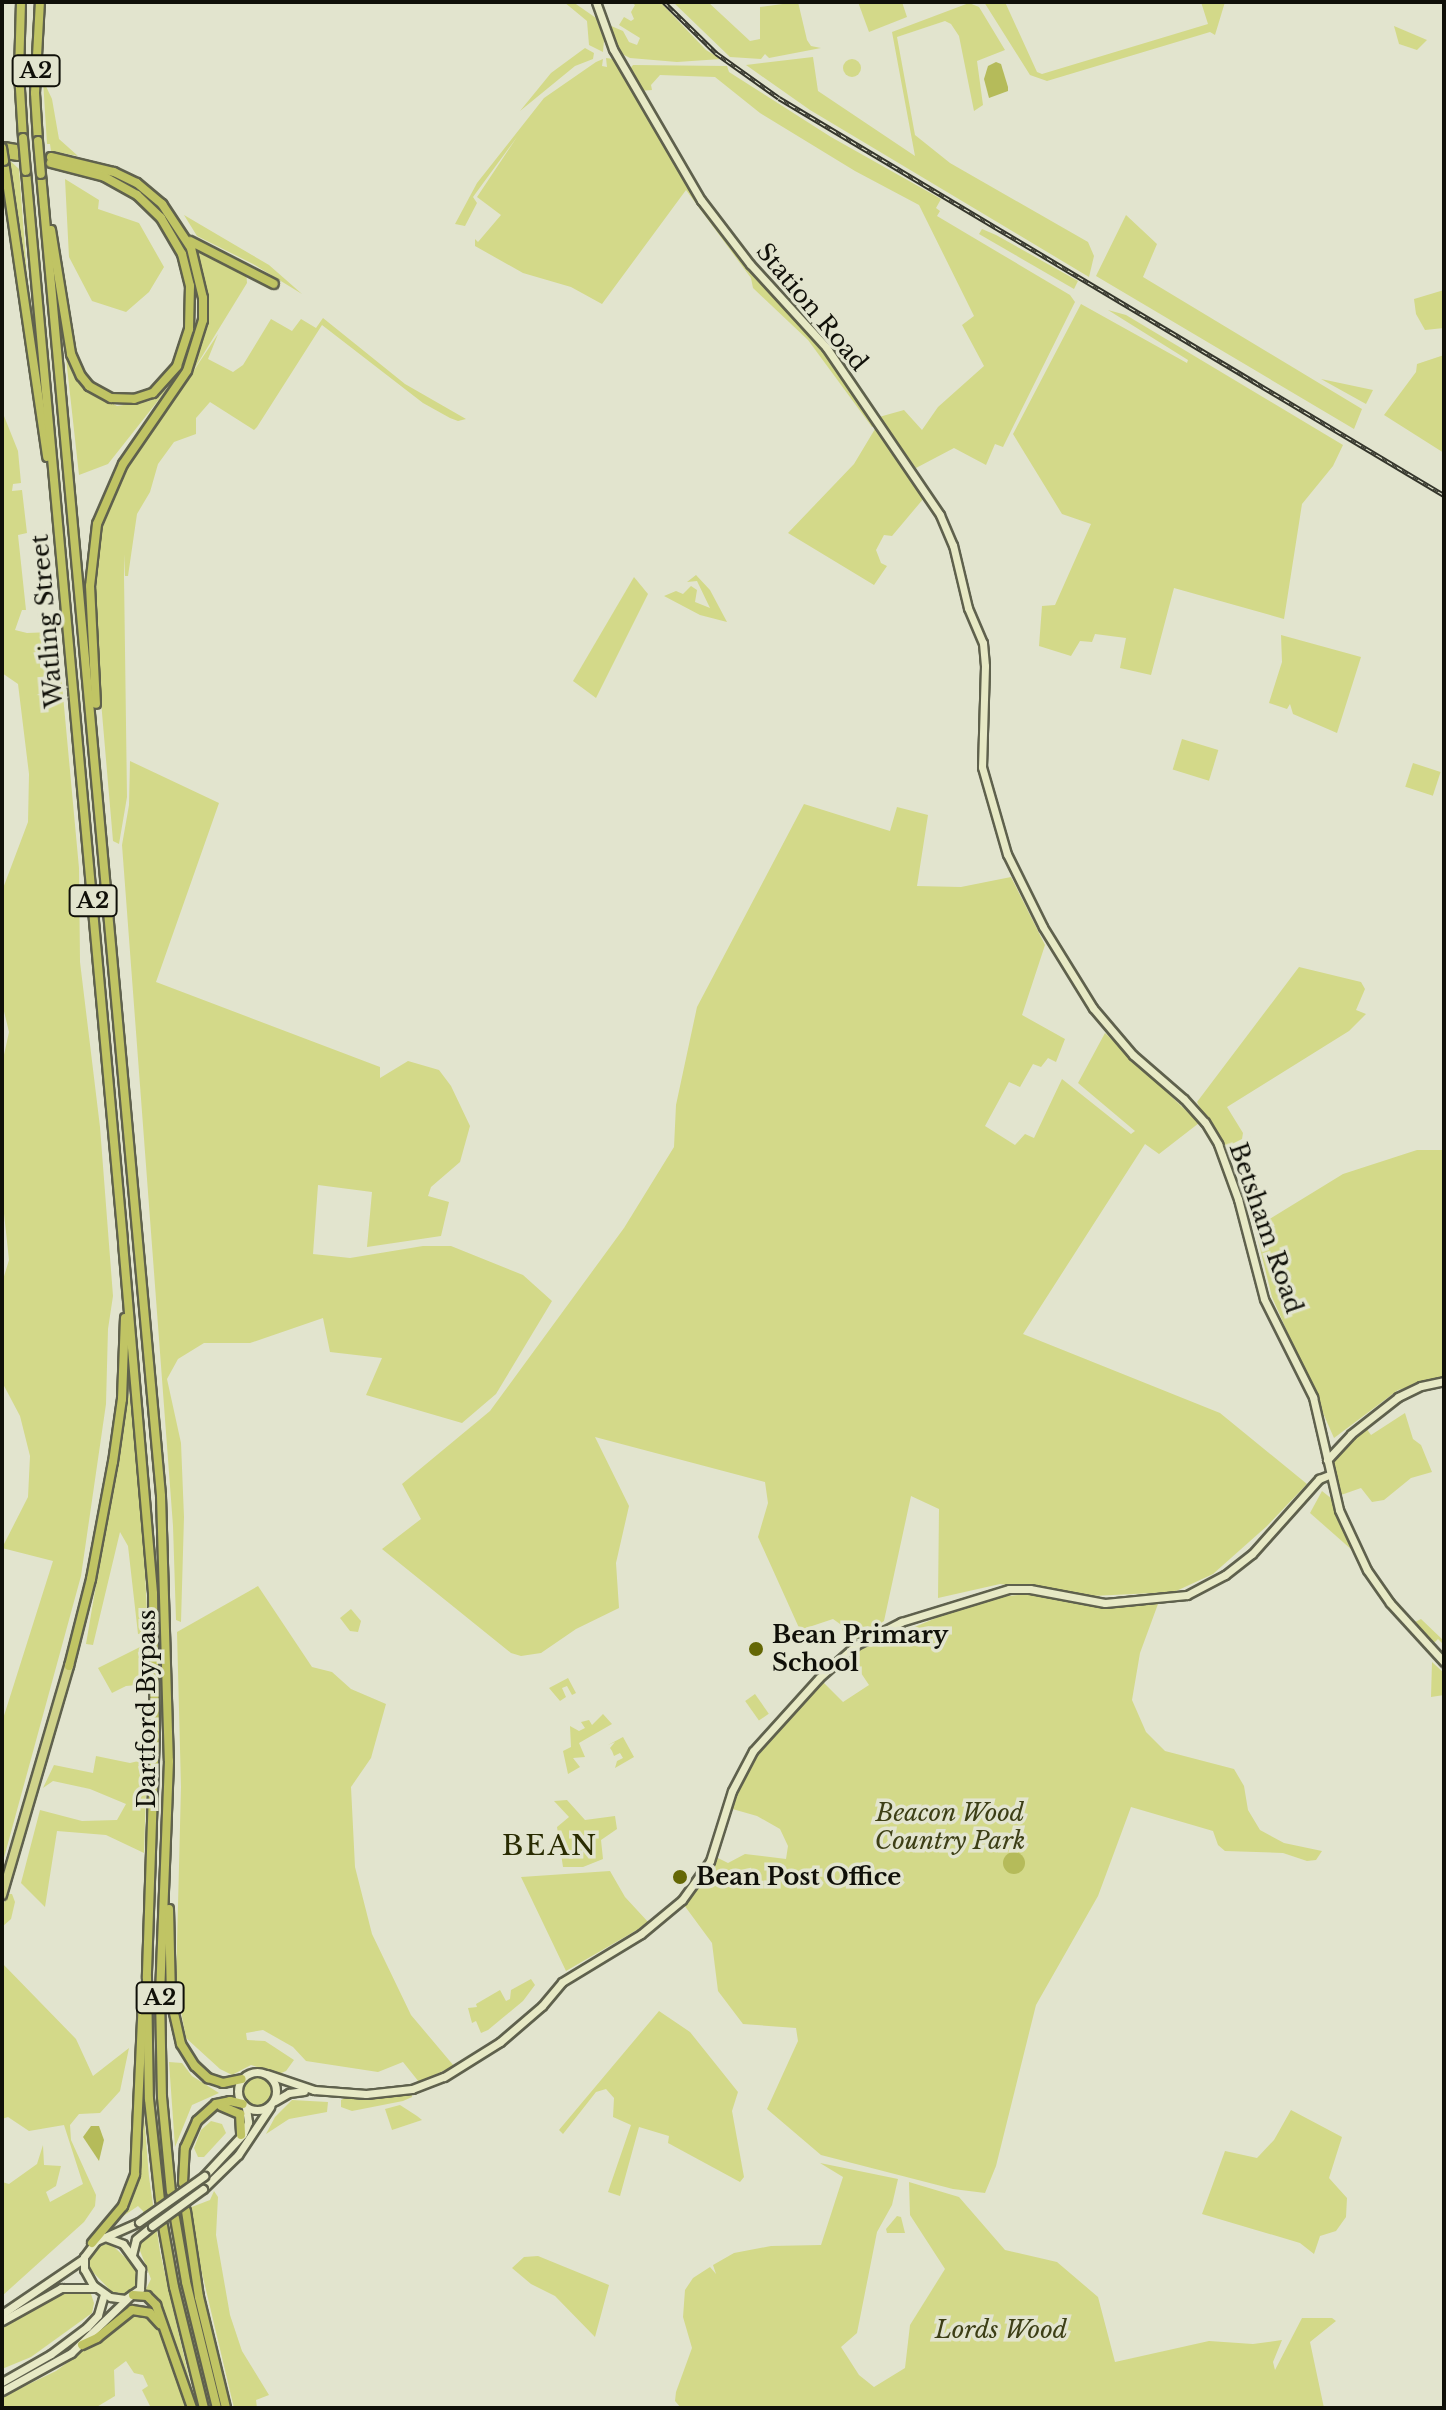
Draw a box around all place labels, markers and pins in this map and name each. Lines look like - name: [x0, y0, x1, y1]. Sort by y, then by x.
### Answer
- place label: Bean Primary School: [772, 1621, 948, 1677]
- marker: Bean Primary School: [747, 1640, 765, 1658]
- place label: Bean Post Office: [696, 1863, 901, 1891]
- marker: Bean Post Office: [671, 1868, 689, 1886]

